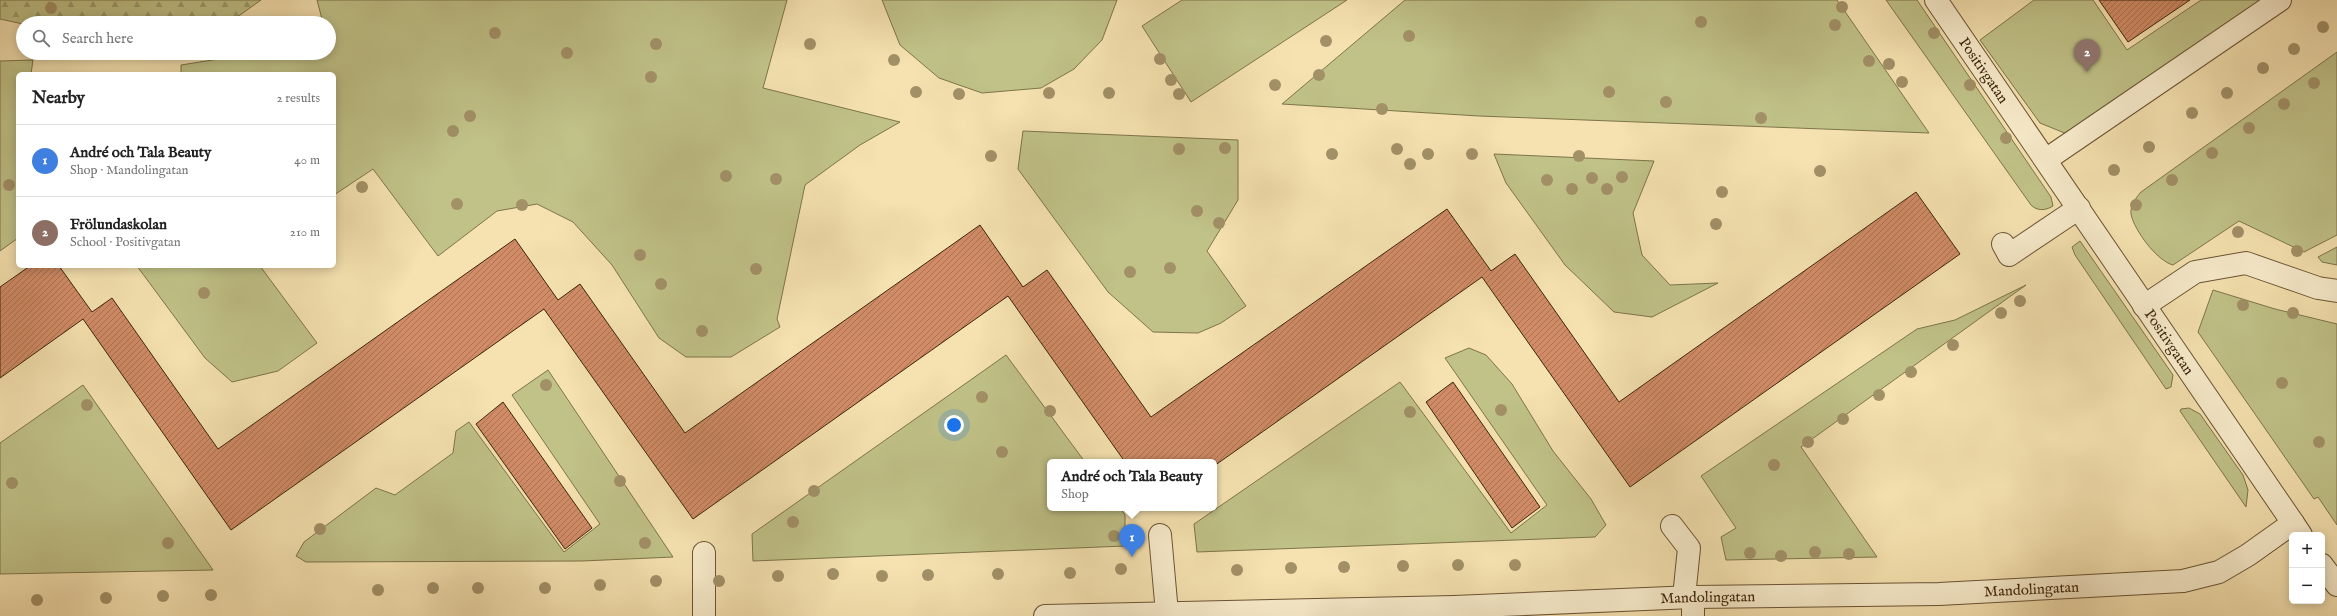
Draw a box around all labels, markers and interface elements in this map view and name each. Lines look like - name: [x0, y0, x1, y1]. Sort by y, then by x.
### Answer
- search box: [16, 16, 336, 60]
- icon: search: [30, 27, 52, 49]
- text: Search here: [62, 29, 133, 48]
- street label: Positivgatan: [1954, 34, 2013, 107]
- pin: 2: [2074, 39, 2100, 72]
- text: Nearby: [32, 88, 85, 109]
- text: 2 results: [276, 90, 320, 107]
- text: André och Tala Beauty: [70, 143, 211, 162]
- text: 1: [43, 152, 47, 169]
- text: 40 m: [294, 152, 320, 169]
- text: Shop · Mandolingatan: [70, 162, 188, 179]
- text: Frölundaskolan: [70, 215, 167, 234]
- text: 2: [42, 224, 48, 241]
- text: 210 m: [290, 224, 320, 241]
- text: School · Positivgatan: [70, 234, 181, 251]
- street label: Positivgatan: [2140, 306, 2198, 379]
- your location: [944, 415, 964, 435]
- popup: [1047, 459, 1217, 511]
- text: André och Tala Beauty: [1061, 467, 1203, 486]
- text: Shop: [1061, 486, 1089, 503]
- pin: 1: [1119, 524, 1145, 557]
- map controls: [2289, 532, 2325, 604]
- button: +: [2289, 532, 2325, 568]
- button: −: [2289, 568, 2325, 604]
- street label: Mandolingatan: [1984, 578, 2080, 602]
- street label: Mandolingatan: [1660, 587, 1755, 608]

